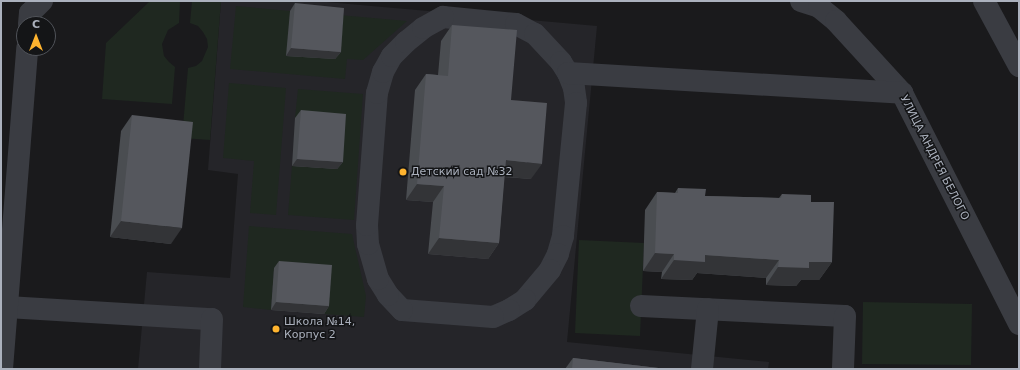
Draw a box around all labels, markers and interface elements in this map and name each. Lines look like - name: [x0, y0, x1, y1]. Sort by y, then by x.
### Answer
- north arrow: [16, 16, 56, 56]
- text: С: [32, 18, 40, 31]
- street label: УЛИЦА АНДРЕЯ БЕЛОГО: [897, 93, 971, 223]
- place label: Детский сад №32: [411, 165, 513, 179]
- marker: Детский сад №32: [398, 167, 408, 177]
- place label: Школа №14, Корпус 2: [284, 316, 355, 342]
- marker: Школа №14, Корпус 2: [271, 324, 281, 334]

